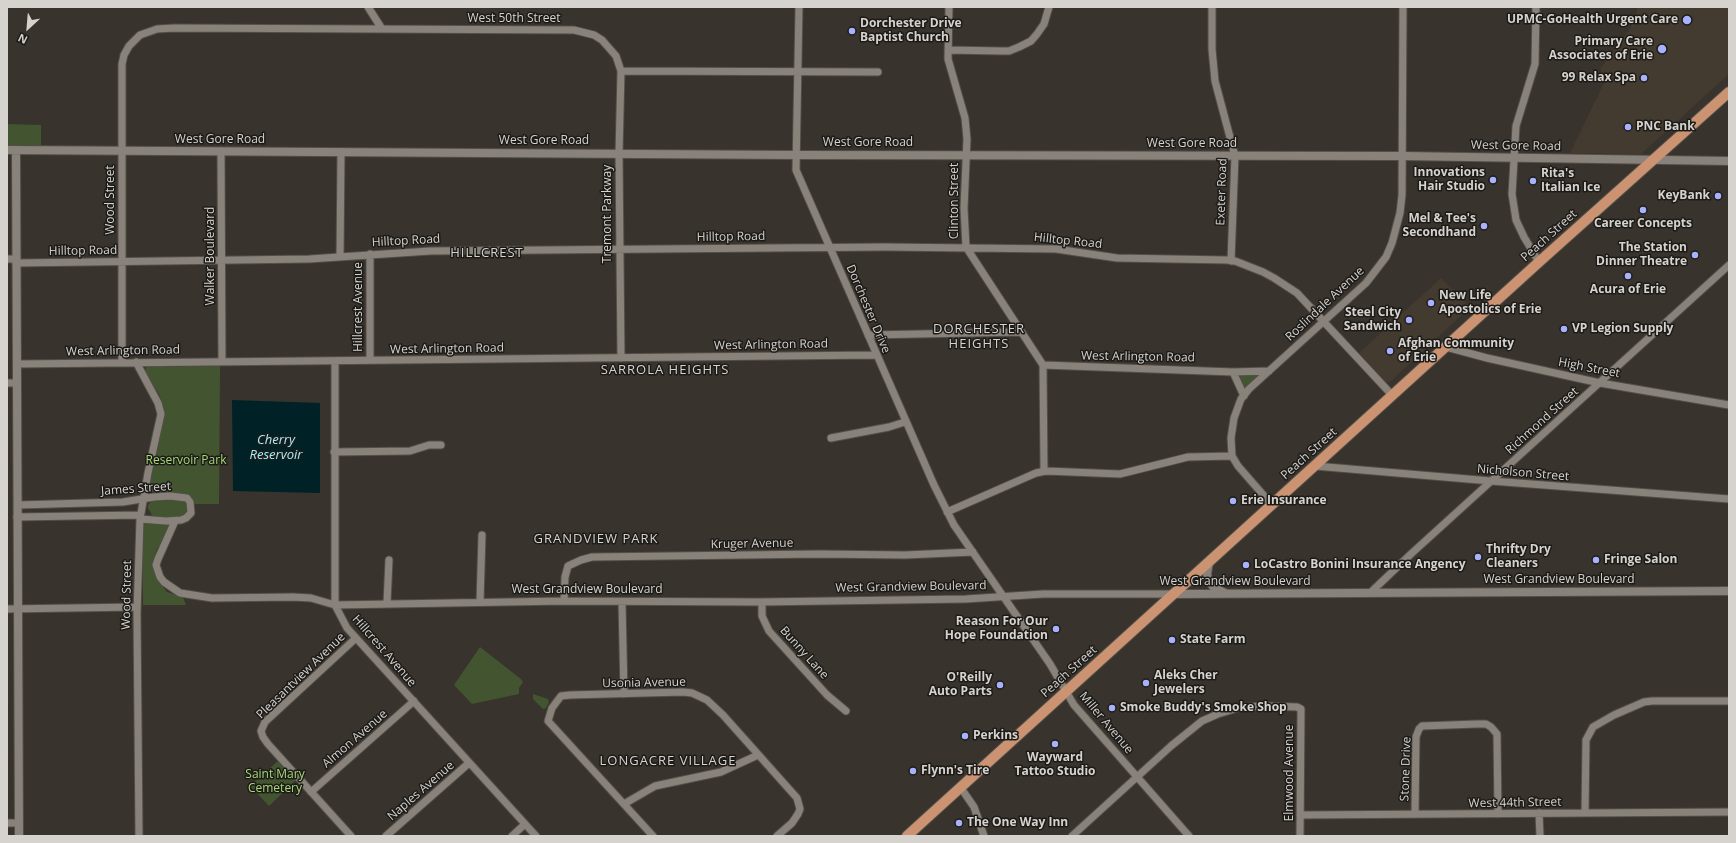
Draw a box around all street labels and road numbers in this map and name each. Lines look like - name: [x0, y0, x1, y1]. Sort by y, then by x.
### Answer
- street label: West 50th Street: [468, 12, 560, 26]
- street label: West Gore Road: [175, 133, 265, 147]
- street label: West Gore Road: [499, 134, 589, 148]
- street label: West Gore Road: [823, 136, 913, 150]
- street label: West Gore Road: [1147, 137, 1237, 151]
- street label: West Gore Road: [1471, 138, 1561, 154]
- street label: Exeter Road: [1214, 158, 1230, 226]
- street label: Clinton Street: [948, 163, 962, 239]
- street label: Wood Street: [104, 165, 118, 235]
- street label: Tremont Parkway: [601, 165, 615, 263]
- street label: Walker Boulevard: [204, 207, 218, 305]
- street label: Peach Street: [1518, 207, 1580, 265]
- street label: Hilltop Road: [697, 229, 765, 245]
- street label: Hilltop Road: [1033, 230, 1103, 252]
- street label: Hilltop Road: [371, 232, 441, 250]
- street label: Hilltop Road: [49, 243, 117, 259]
- street label: Hillcrest Avenue: [352, 262, 366, 352]
- street label: Dorchester Drive: [843, 263, 893, 355]
- street label: Roslindale Avenue: [1283, 264, 1367, 344]
- street label: West Arlington Road: [714, 337, 828, 353]
- street label: West Arlington Road: [390, 341, 504, 357]
- street label: West Arlington Road: [66, 343, 180, 359]
- street label: West Arlington Road: [1081, 349, 1195, 365]
- street label: High Street: [1557, 355, 1621, 381]
- street label: Richmond Street: [1503, 384, 1581, 458]
- street label: Peach Street: [1278, 425, 1340, 483]
- street label: Nicholson Street: [1476, 462, 1570, 484]
- street label: James Street: [101, 479, 171, 499]
- street label: Kruger Avenue: [711, 536, 793, 552]
- street label: Wood Street: [119, 560, 135, 630]
- street label: West Grandview Boulevard: [1483, 573, 1635, 587]
- street label: West Grandview Boulevard: [1159, 575, 1311, 589]
- street label: West Grandview Boulevard: [835, 578, 987, 596]
- street label: West Grandview Boulevard: [511, 583, 663, 597]
- street label: Hillcrest Avenue: [349, 612, 419, 690]
- street label: Bunny Lane: [777, 624, 831, 682]
- street label: Pleasantview Avenue: [254, 630, 348, 722]
- street label: Peach Street: [1038, 643, 1100, 701]
- street label: Usonia Avenue: [602, 675, 686, 691]
- street label: Miller Avenue: [1076, 689, 1136, 757]
- street label: Almon Avenue: [320, 707, 390, 771]
- street label: Elmwood Avenue: [1283, 725, 1297, 821]
- street label: Stone Drive: [1398, 736, 1414, 802]
- street label: Naples Avenue: [385, 758, 457, 824]
- street label: West 44th Street: [1468, 795, 1562, 811]

